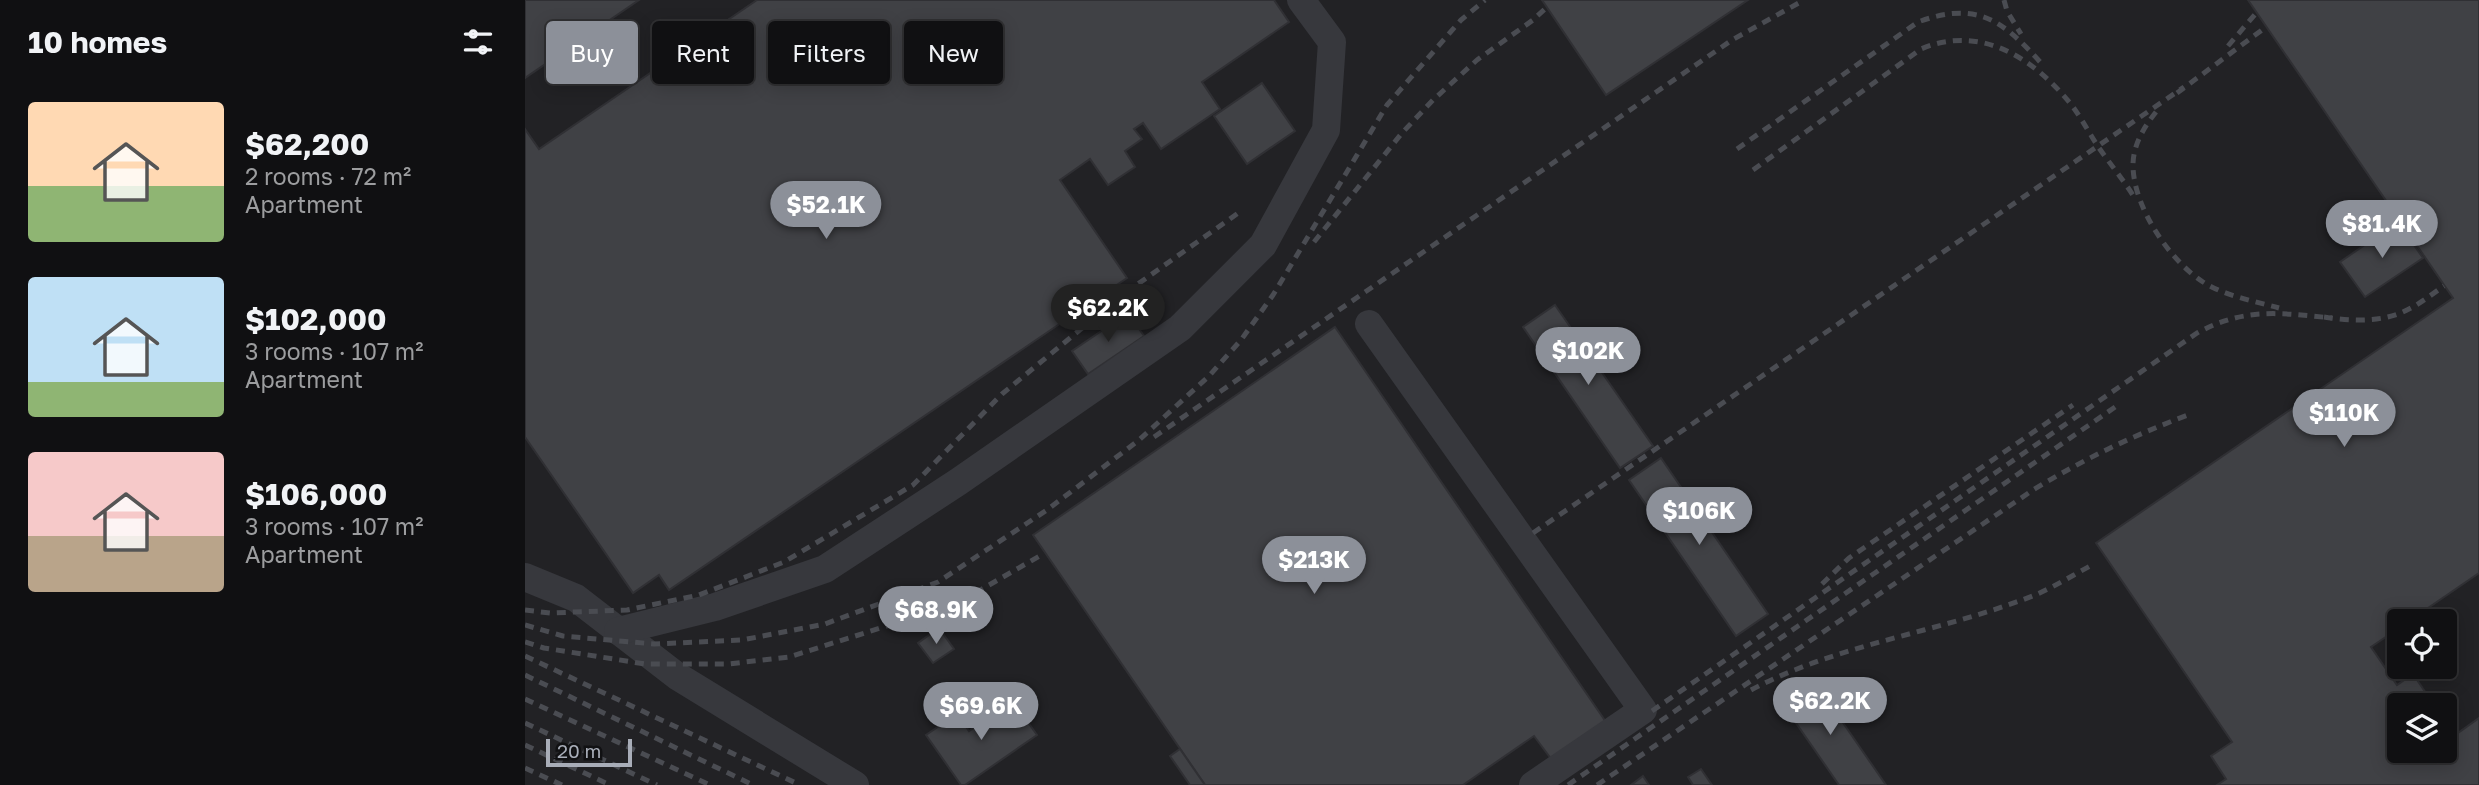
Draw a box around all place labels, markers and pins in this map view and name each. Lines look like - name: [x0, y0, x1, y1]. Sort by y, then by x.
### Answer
- pin: $52.1K: [769, 182, 883, 241]
- pin: $81.4K: [2325, 201, 2439, 260]
- pin: $62.2K: [1051, 284, 1165, 344]
- pin: $102K: [1539, 328, 1637, 387]
- pin: $110K: [2295, 390, 2393, 449]
- pin: $106K: [1650, 488, 1748, 547]
- pin: $213K: [1265, 536, 1363, 596]
- pin: $68.9K: [879, 586, 993, 646]
- pin: $62.2K: [1773, 678, 1887, 737]
- pin: $69.6K: [924, 682, 1038, 742]

